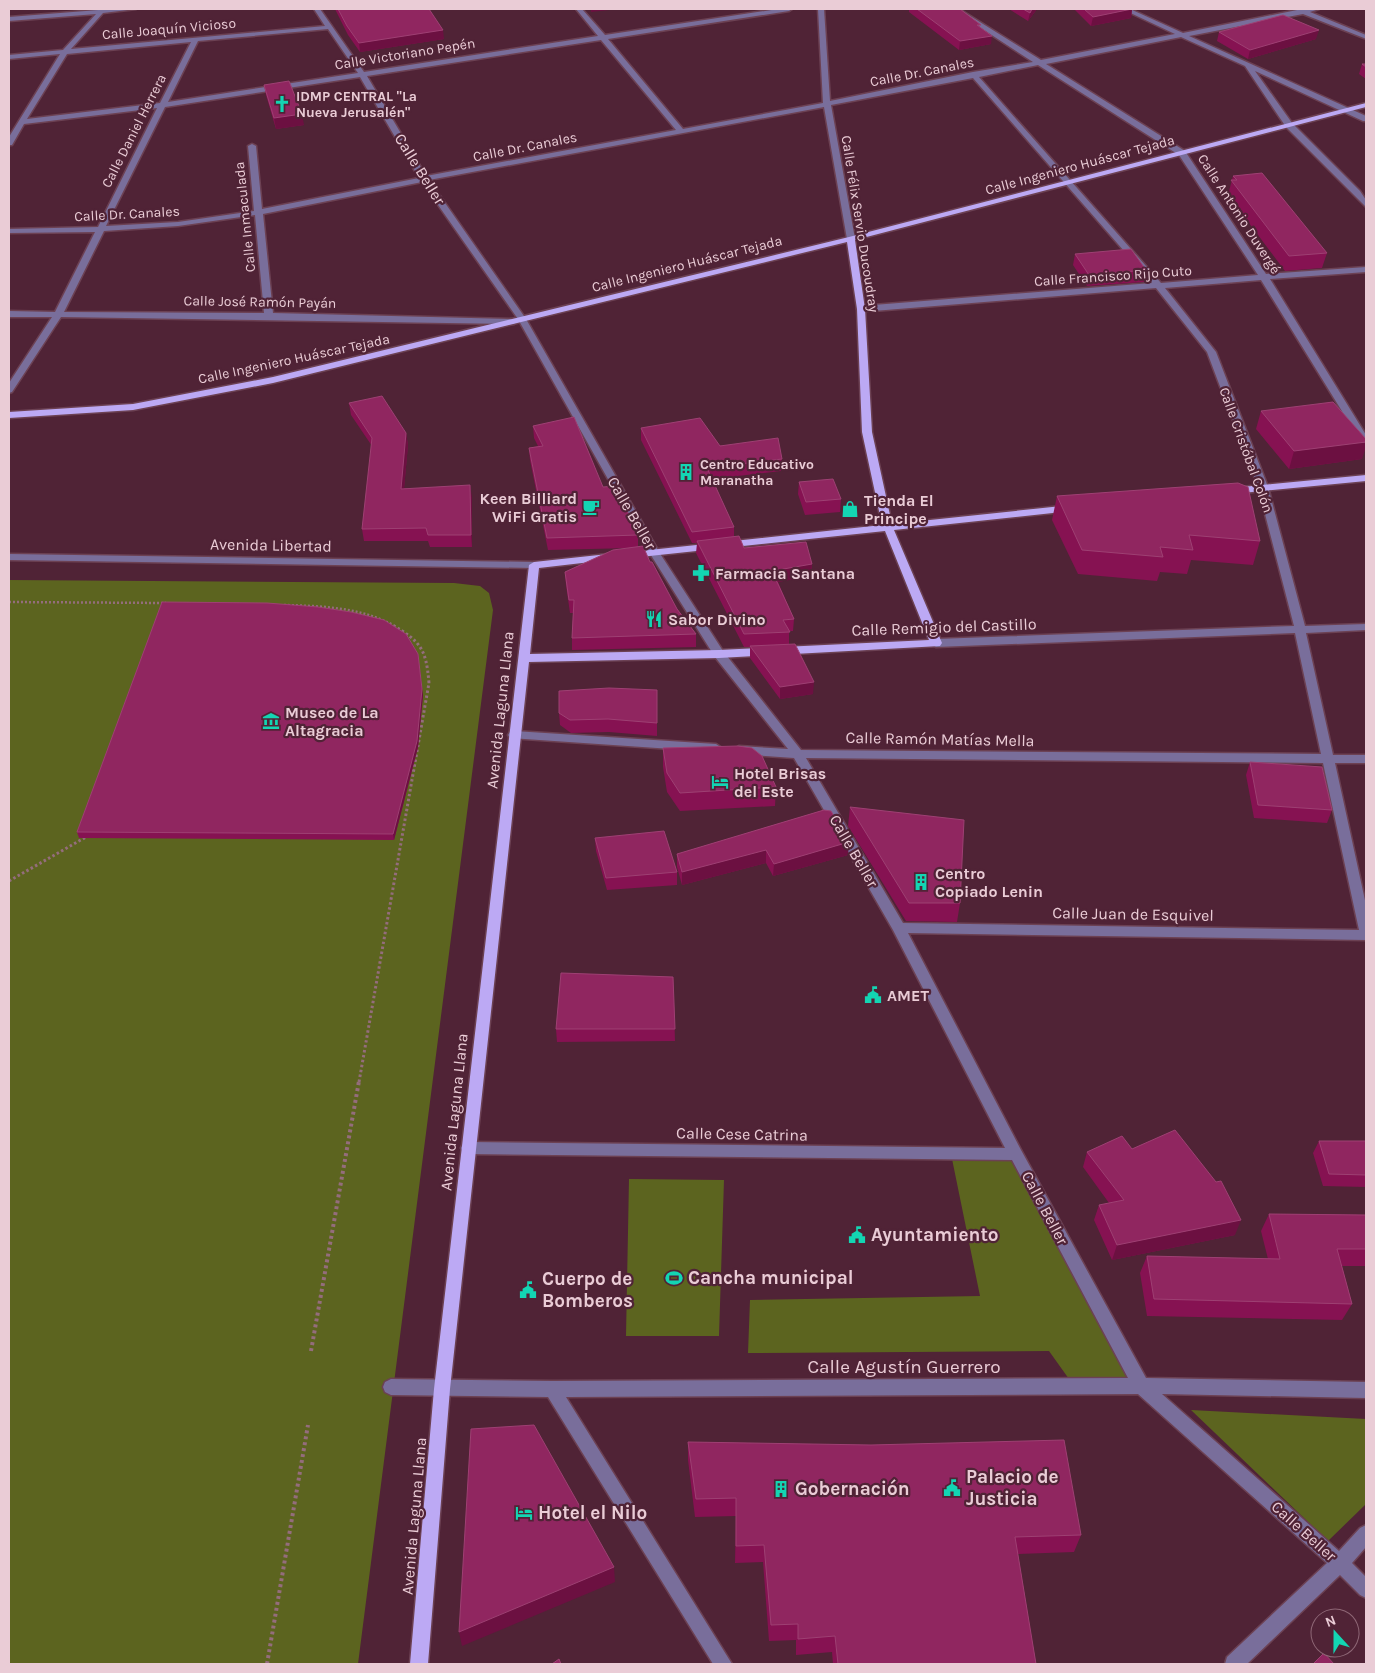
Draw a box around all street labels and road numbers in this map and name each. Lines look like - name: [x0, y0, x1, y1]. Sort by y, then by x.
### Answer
- street label: Calle Joaquín Vicioso: [101, 15, 237, 43]
- street label: Calle Victoriano Pepén: [334, 35, 476, 73]
- street label: Calle Dr. Canales: [869, 54, 975, 90]
- street label: Calle Daniel Herrera: [98, 71, 170, 191]
- street label: Calle Dr. Canales: [472, 129, 578, 165]
- street label: Calle Beller: [391, 130, 450, 208]
- street label: Calle Ingeniero Huáscar Tejada: [983, 132, 1177, 198]
- street label: Calle Félix Servio Ducoudray: [838, 134, 882, 314]
- street label: Calle Antonio Duvergé: [1194, 151, 1284, 277]
- street label: Calle Inmaculada: [231, 161, 259, 273]
- street label: Calle Dr. Canales: [74, 203, 180, 225]
- street label: Calle Ingeniero Huáscar Tejada: [590, 232, 784, 296]
- street label: Calle Francisco Rijo Cuto: [1033, 262, 1193, 290]
- street label: Calle José Ramón Payán: [183, 292, 337, 312]
- street label: Calle Ingeniero Huáscar Tejada: [197, 330, 391, 388]
- street label: Calle Cristóbal Colón: [1215, 385, 1277, 515]
- street label: Calle Beller: [604, 473, 661, 553]
- street label: Avenida Libertad: [210, 534, 332, 556]
- street label: Calle Remigio del Castillo: [851, 614, 1037, 640]
- street label: Avenida Laguna Llana: [482, 630, 518, 790]
- street label: Calle Ramón Matías Mella: [845, 728, 1035, 750]
- street label: Calle Beller: [826, 811, 883, 891]
- street label: Calle Juan de Esquivel: [1052, 903, 1214, 925]
- street label: Avenida Laguna Llana: [436, 1032, 472, 1192]
- street label: Calle Cese Catrina: [676, 1123, 808, 1145]
- street label: Calle Beller: [1018, 1168, 1072, 1248]
- street label: Calle Agustín Guerrero: [807, 1356, 1001, 1378]
- street label: Avenida Laguna Llana: [398, 1436, 430, 1596]
- street label: Calle Beller: [1268, 1497, 1341, 1565]

